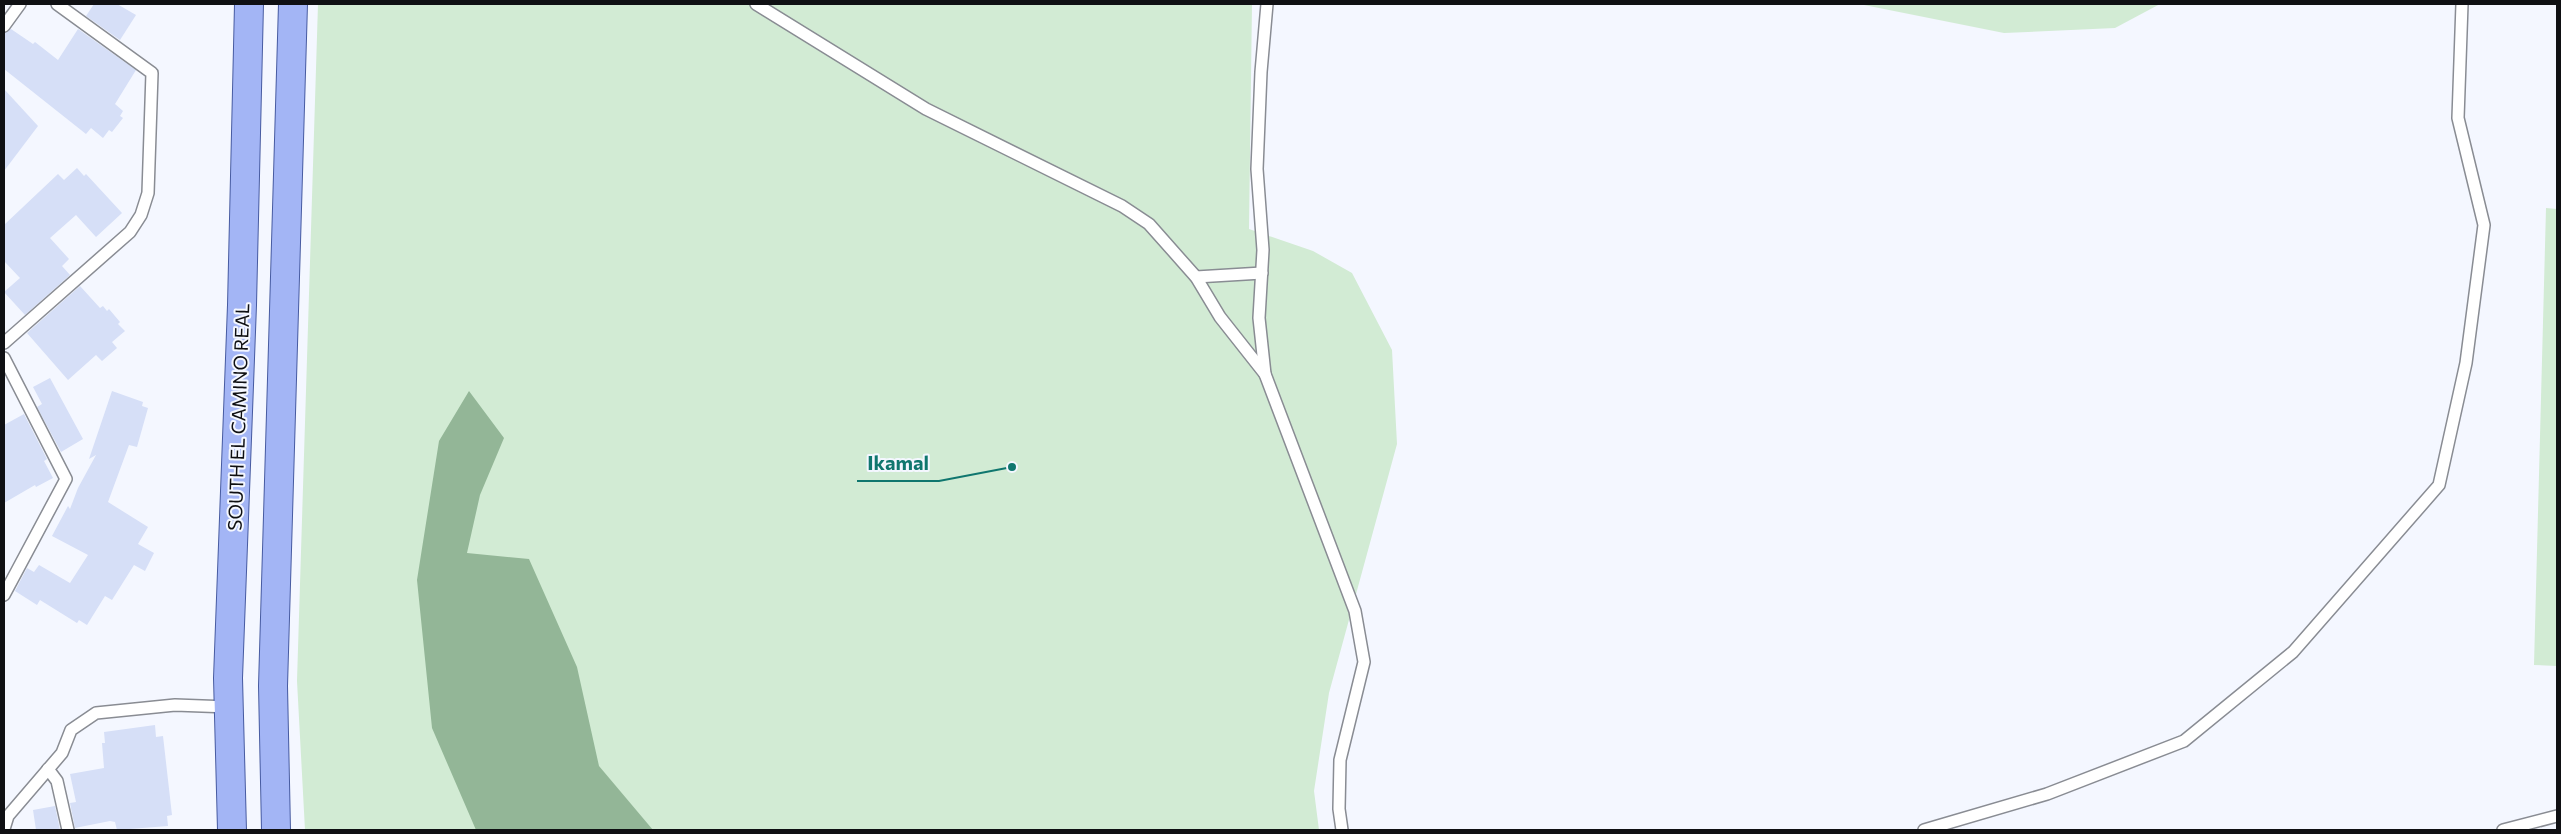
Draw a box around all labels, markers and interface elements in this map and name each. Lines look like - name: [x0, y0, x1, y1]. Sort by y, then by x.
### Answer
- street label: SOUTH EL CAMINO REAL: [223, 303, 253, 531]
- callout: Ikamal: [857, 446, 939, 481]
- text: Ikamal: [867, 450, 929, 474]

